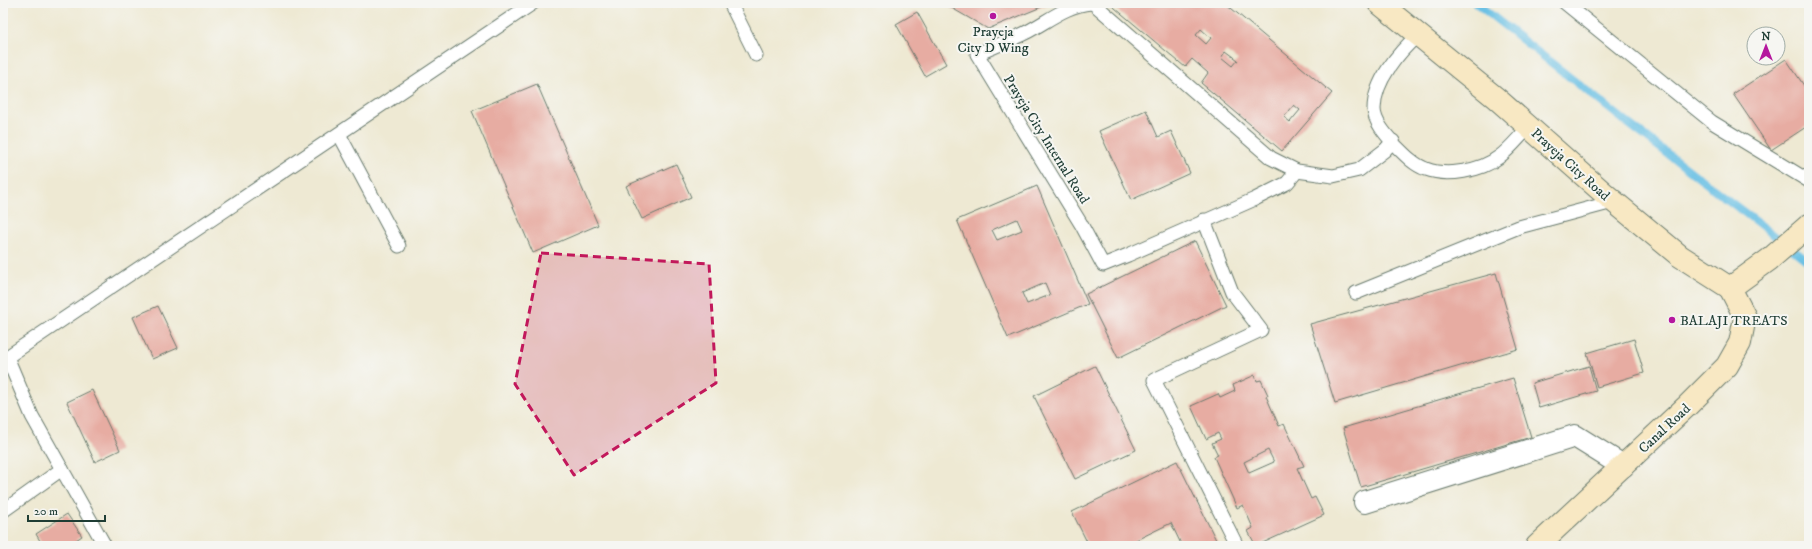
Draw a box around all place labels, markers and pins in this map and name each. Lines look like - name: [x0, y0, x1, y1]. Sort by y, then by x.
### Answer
- marker: Prayeja City D Wing: [988, 11, 998, 21]
- place label: Prayeja City D Wing: [958, 23, 1029, 57]
- place label: BALAJI TREATS: [1680, 312, 1788, 330]
- marker: BALAJI TREATS: [1667, 315, 1677, 325]

